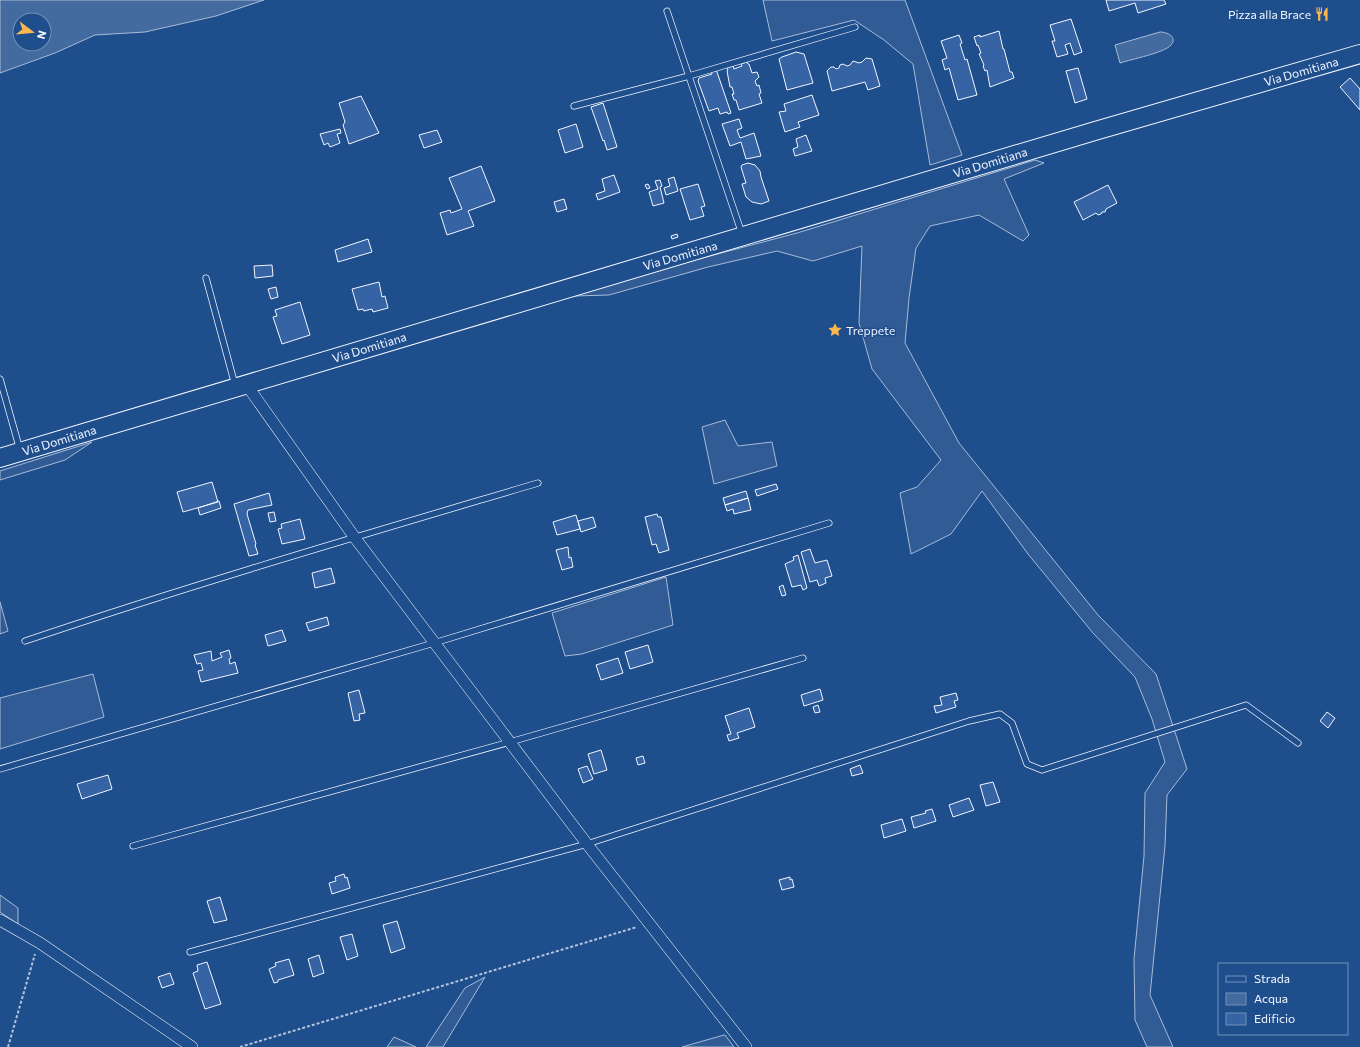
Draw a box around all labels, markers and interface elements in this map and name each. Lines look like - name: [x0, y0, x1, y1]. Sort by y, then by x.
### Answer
- restaurant icon: Pizza alla Brace: [1314, 6, 1330, 22]
- place label: Pizza alla Brace: [1228, 7, 1311, 21]
- north arrow: [12, 12, 52, 52]
- text: N: [35, 29, 49, 41]
- street label: Via Domitiana: [1262, 54, 1340, 88]
- street label: Via Domitiana: [951, 144, 1029, 180]
- street label: Via Domitiana: [641, 238, 719, 272]
- place icon: Treppete: [827, 322, 843, 338]
- place label: Treppete: [846, 323, 895, 337]
- street label: Via Domitiana: [330, 329, 408, 365]
- street label: Via Domitiana: [20, 422, 98, 458]
- legend: [1218, 963, 1348, 1035]
- text: Strada: [1254, 971, 1290, 985]
- text: Acqua: [1254, 991, 1288, 1005]
- text: Edificio: [1254, 1011, 1295, 1025]

